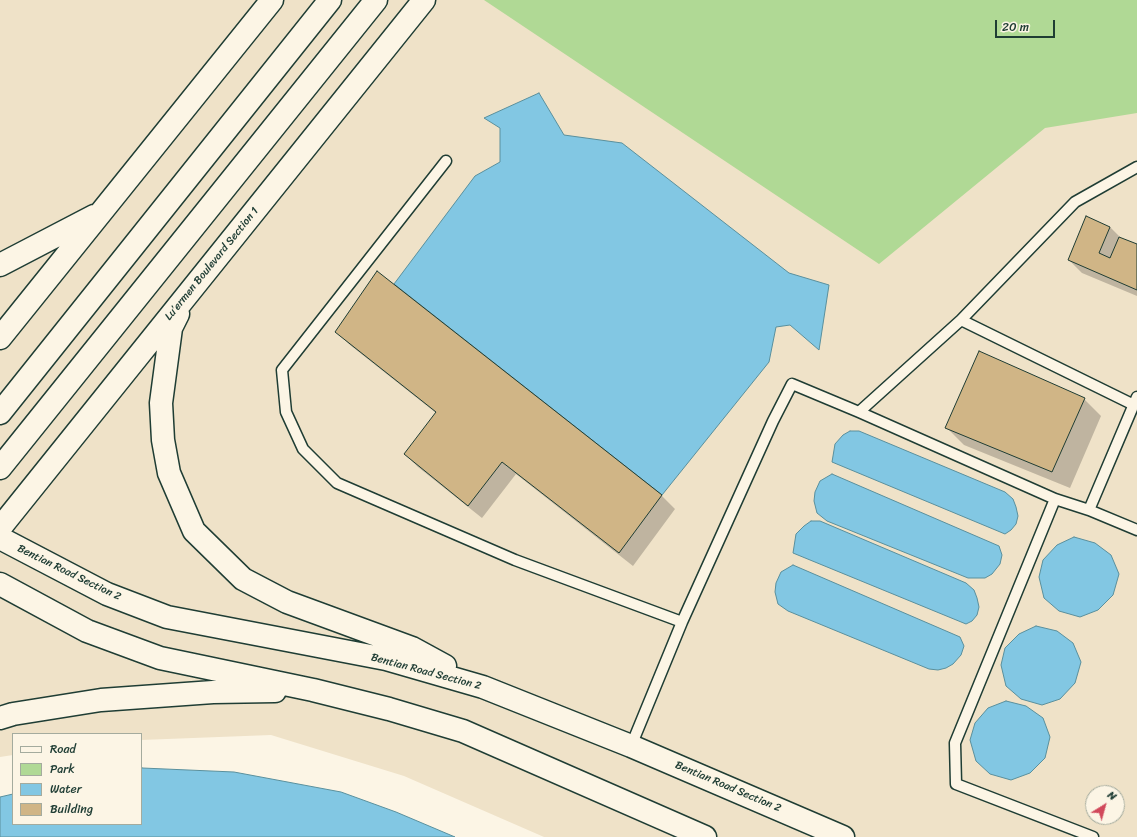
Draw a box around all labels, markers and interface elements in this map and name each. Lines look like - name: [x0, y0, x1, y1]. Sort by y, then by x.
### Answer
- scale bar: [997, 12, 1057, 38]
- text: 20 m: [1002, 16, 1029, 38]
- street label: Lu’ermen Boulevard Section 1: [162, 205, 262, 323]
- street label: Bentian Road Section 2: [15, 542, 123, 604]
- street label: Bentian Road Section 2: [369, 651, 483, 693]
- legend: [12, 733, 142, 825]
- text: Road: [50, 738, 76, 760]
- text: Park: [50, 758, 75, 780]
- street label: Bentian Road Section 2: [673, 759, 783, 815]
- text: Water: [50, 778, 82, 800]
- north arrow: [1085, 785, 1125, 825]
- text: N: [1103, 786, 1121, 806]
- text: Building: [50, 798, 93, 820]

